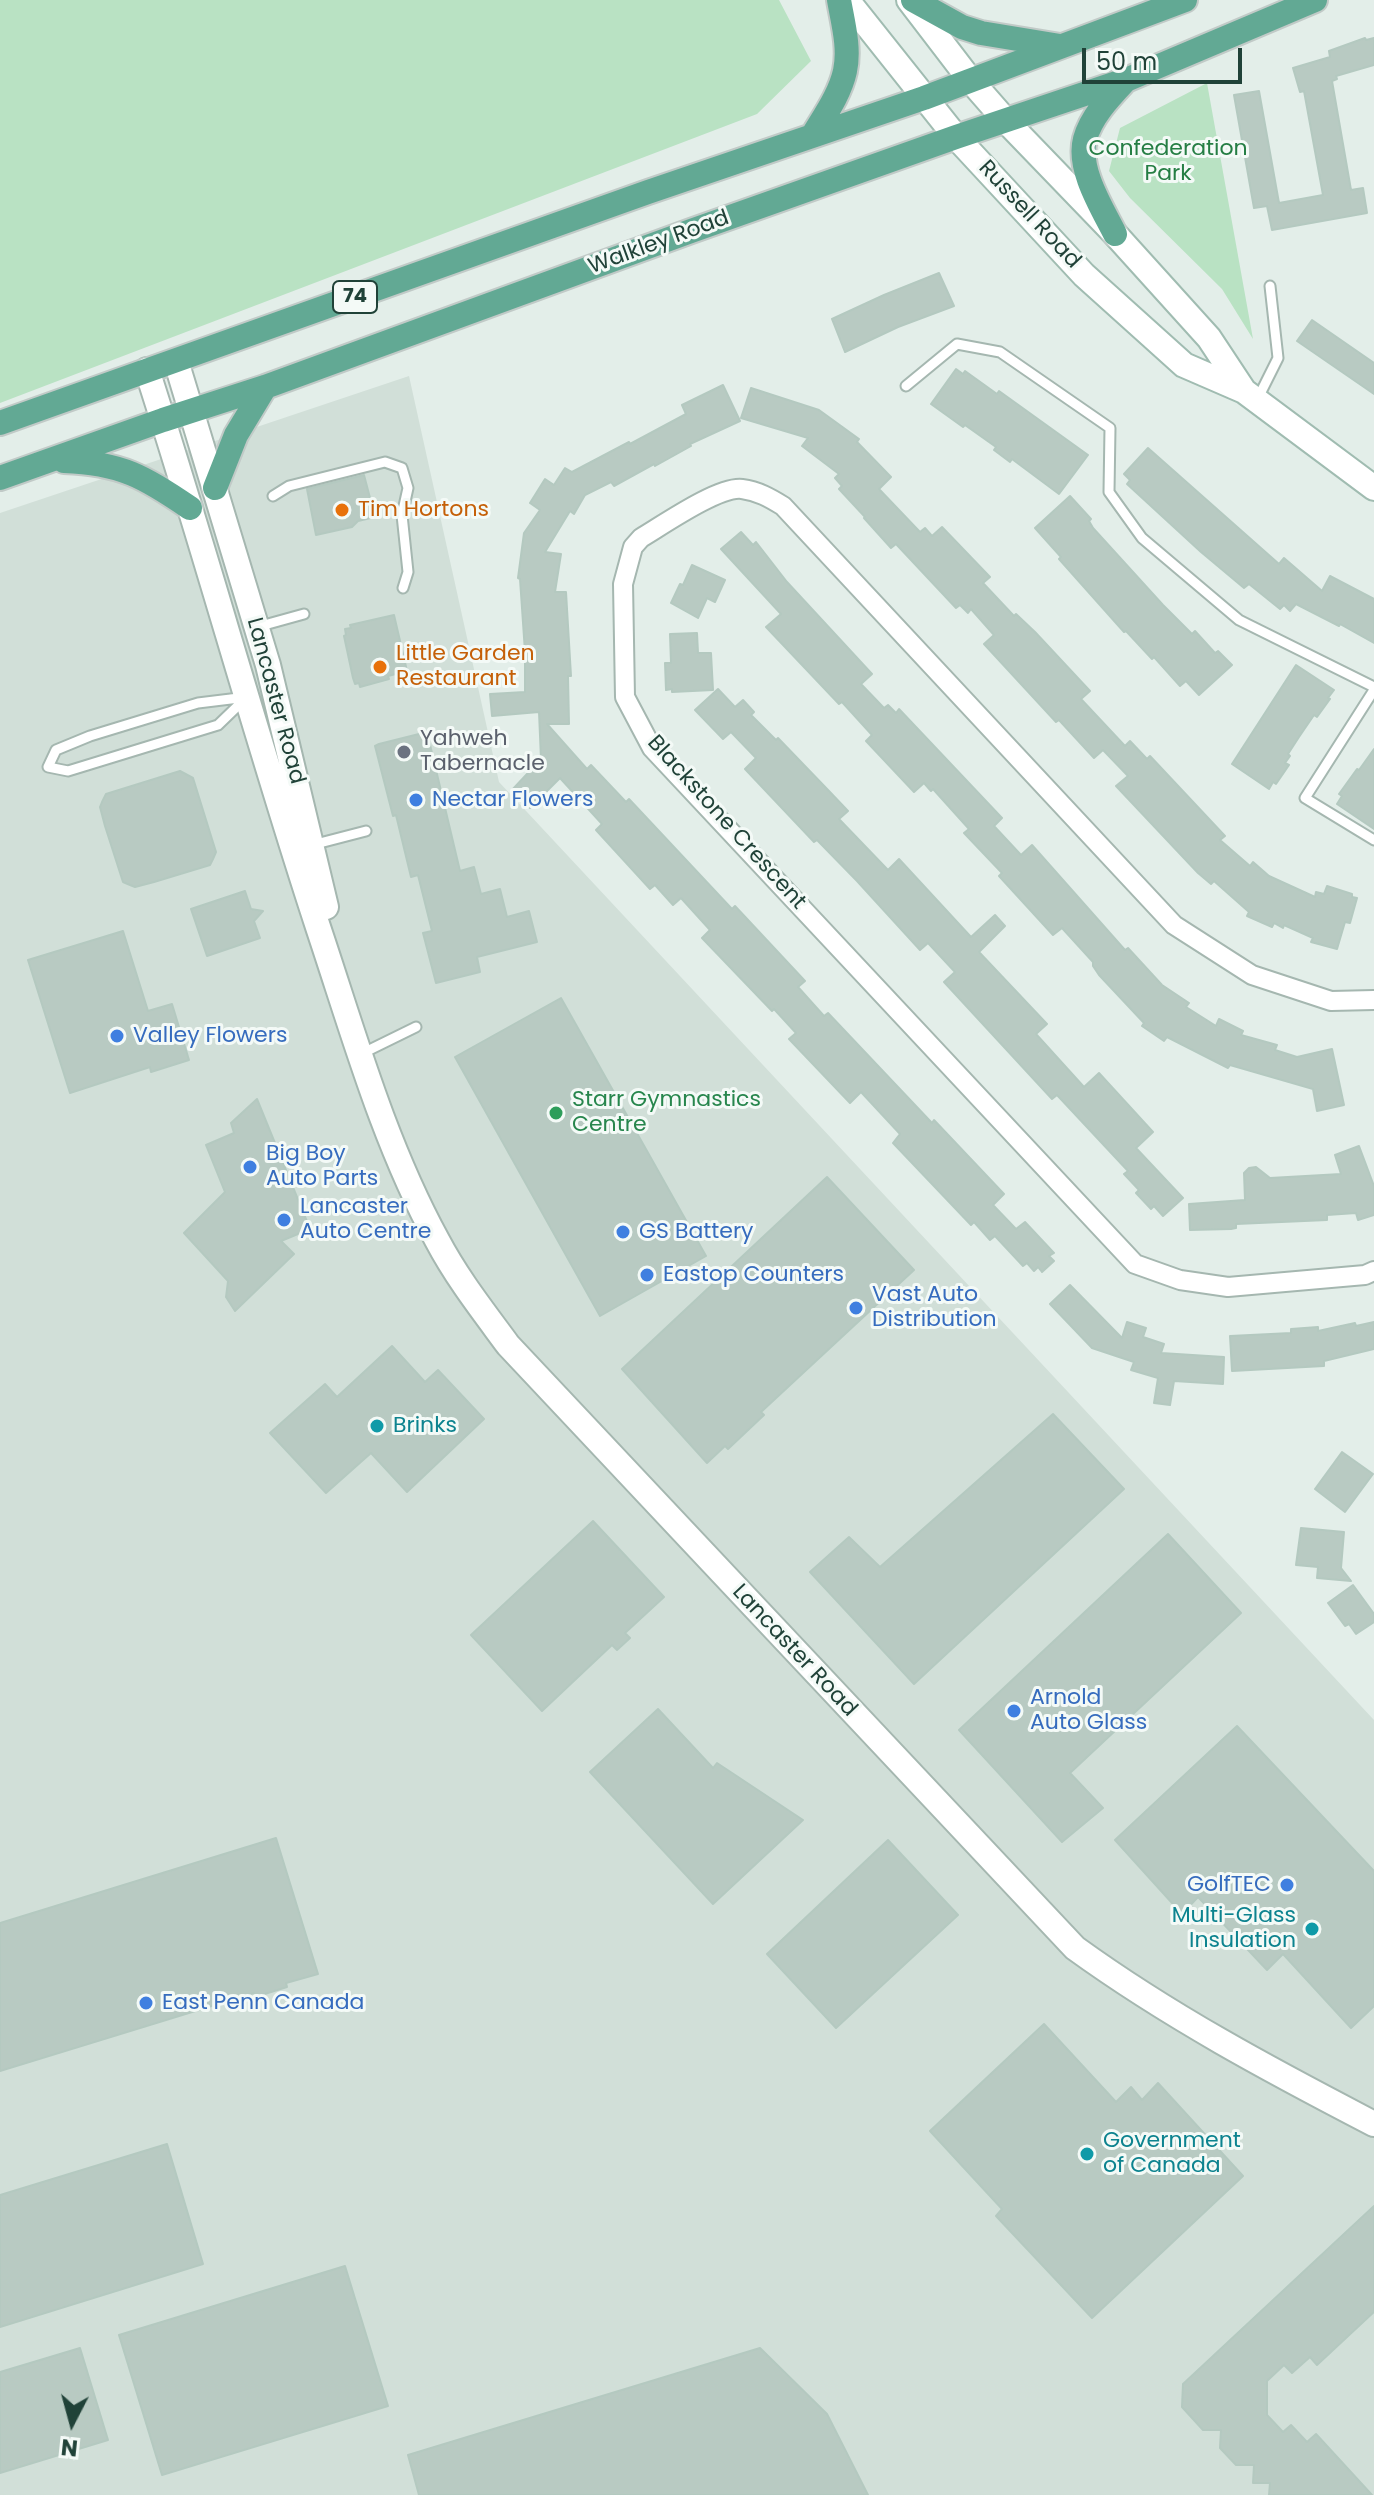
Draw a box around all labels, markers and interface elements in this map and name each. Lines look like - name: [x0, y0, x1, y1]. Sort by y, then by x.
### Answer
- scale bar: [1086, 32, 1246, 82]
- text: 50 m: [1096, 45, 1157, 78]
- park label: Confederation Park: [1088, 136, 1248, 188]
- street label: Russell Road: [972, 156, 1086, 274]
- street label: Walkley Road: [585, 205, 733, 281]
- road number: 74: [333, 281, 377, 313]
- place label: Tim Hortons: [358, 497, 489, 523]
- marker: Tim Hortons: [333, 501, 351, 519]
- street label: Lancaster Road: [240, 615, 310, 787]
- place label: Little Garden Restaurant: [396, 641, 535, 692]
- marker: Little Garden Restaurant: [371, 658, 389, 676]
- place label: Yahweh Tabernacle: [420, 726, 545, 778]
- street label: Blackstone Crescent: [641, 731, 811, 915]
- marker: Yahweh Tabernacle: [395, 743, 413, 761]
- place label: Nectar Flowers: [432, 787, 593, 813]
- marker: Nectar Flowers: [407, 791, 425, 809]
- place label: Valley Flowers: [133, 1023, 287, 1049]
- marker: Valley Flowers: [108, 1027, 126, 1045]
- place label: Starr Gymnastics Centre: [572, 1087, 761, 1138]
- marker: Starr Gymnastics Centre: [547, 1104, 565, 1122]
- place label: Big Boy Auto Parts: [266, 1141, 378, 1192]
- marker: Big Boy Auto Parts: [241, 1158, 259, 1176]
- place label: Lancaster Auto Centre: [300, 1194, 431, 1246]
- marker: Lancaster Auto Centre: [275, 1211, 293, 1229]
- place label: GS Battery: [639, 1219, 754, 1245]
- marker: GS Battery: [614, 1223, 632, 1241]
- place label: Eastop Counters: [663, 1262, 844, 1288]
- marker: Eastop Counters: [638, 1266, 656, 1284]
- place label: Vast Auto Distribution: [872, 1282, 997, 1334]
- marker: Vast Auto Distribution: [847, 1299, 865, 1317]
- place label: Brinks: [393, 1413, 457, 1439]
- marker: Brinks: [368, 1417, 386, 1435]
- street label: Lancaster Road: [726, 1579, 862, 1723]
- place label: Arnold Auto Glass: [1030, 1685, 1147, 1736]
- marker: Arnold Auto Glass: [1005, 1702, 1023, 1720]
- place label: GolfTEC: [1187, 1872, 1271, 1898]
- marker: GolfTEC: [1278, 1876, 1296, 1894]
- place label: Multi-Glass Insulation: [1172, 1903, 1296, 1954]
- marker: Multi-Glass Insulation: [1303, 1920, 1321, 1938]
- place label: East Penn Canada: [162, 1990, 364, 2016]
- marker: East Penn Canada: [137, 1994, 155, 2012]
- place label: Government of Canada: [1103, 2128, 1241, 2180]
- marker: Government of Canada: [1078, 2145, 1096, 2163]
- north arrow: [32, 2383, 112, 2463]
- text: N: [60, 2431, 79, 2464]

